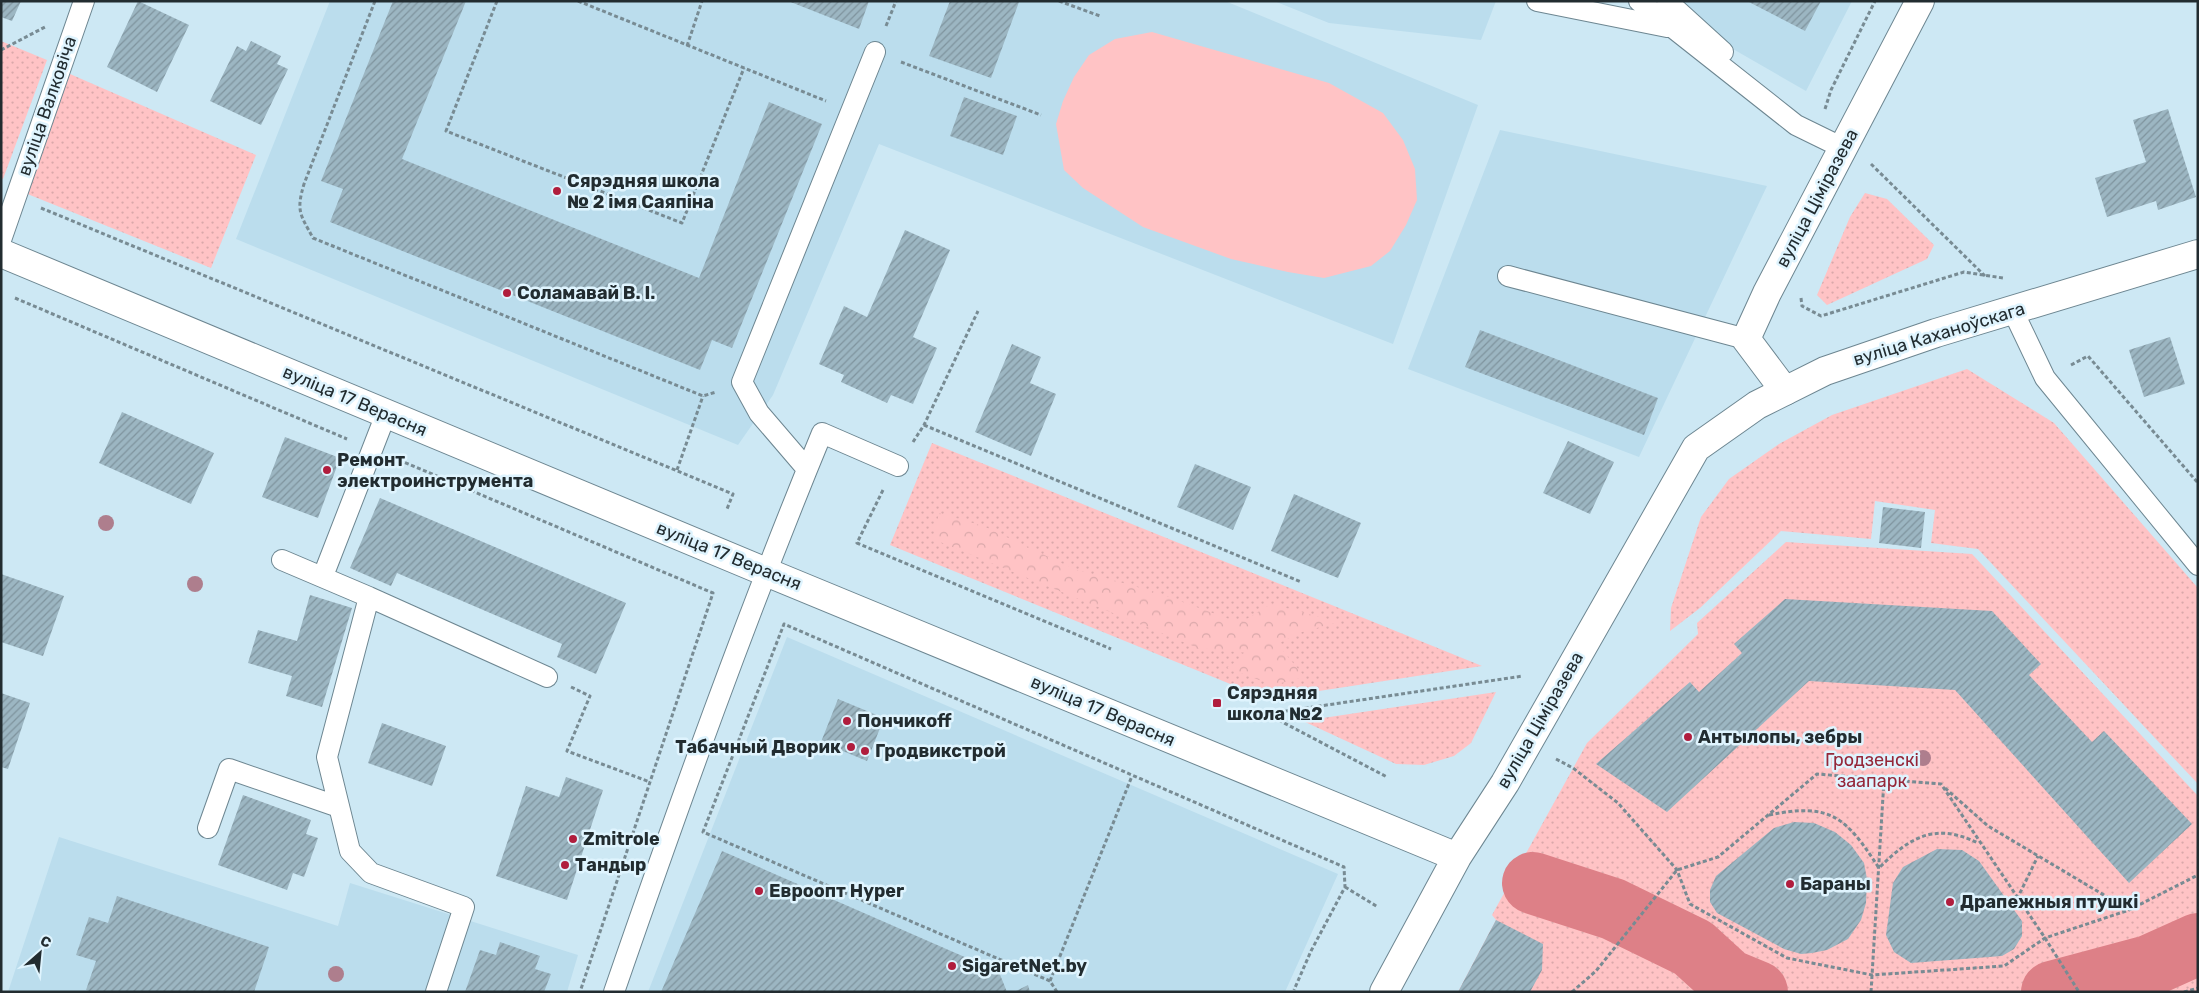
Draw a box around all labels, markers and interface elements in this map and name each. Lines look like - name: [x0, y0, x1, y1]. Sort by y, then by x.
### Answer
- street label: вуліца Валковіча: [13, 33, 81, 179]
- street label: вуліца Ціміразева: [1771, 125, 1863, 271]
- place label: Сярэдняя школа № 2 імя Саяпіна: [567, 170, 720, 213]
- marker: Сярэдняя школа № 2 імя Саяпіна: [551, 185, 563, 197]
- place label: Соламавай В. І.: [517, 282, 655, 304]
- marker: Соламавай В. І.: [501, 287, 513, 299]
- street label: вуліца Каханоўскага: [1850, 297, 2028, 371]
- street label: вуліца 17 Верасня: [280, 361, 430, 441]
- place label: Ремонт электроинструмента: [337, 449, 533, 492]
- marker: Ремонт электроинструмента: [321, 464, 333, 476]
- street label: вуліца 17 Верасня: [653, 517, 805, 595]
- street label: вуліца Ціміразева: [1492, 648, 1588, 792]
- street label: вуліца 17 Верасня: [1028, 671, 1178, 751]
- place label: Сярэдняя школа №2: [1227, 682, 1323, 725]
- marker: Сярэдняя школа №2: [1211, 697, 1223, 709]
- place label: Пончикoff: [857, 710, 952, 732]
- marker: Пончикoff: [841, 715, 853, 727]
- place label: Антылопы, зебры: [1698, 726, 1862, 748]
- marker: Антылопы, зебры: [1682, 731, 1694, 743]
- place label: Табачный Дворик: [675, 736, 841, 758]
- place label: Гродвикстрой: [875, 740, 1006, 762]
- marker: Табачный Дворик: [845, 741, 857, 753]
- marker: Гродвикстрой: [859, 745, 871, 757]
- park label: Гродзенскі заапарк: [1825, 749, 1919, 792]
- place label: Zmitrole: [583, 828, 660, 850]
- marker: Zmitrole: [567, 833, 579, 845]
- place label: Тандыр: [575, 854, 646, 876]
- marker: Тандыр: [559, 859, 571, 871]
- place label: Бараны: [1800, 873, 1871, 895]
- marker: Бараны: [1784, 878, 1796, 890]
- place label: Евроопт Hyper: [769, 880, 904, 902]
- marker: Евроопт Hyper: [753, 885, 765, 897]
- place label: Драпежныя птушкі: [1960, 891, 2138, 913]
- marker: Драпежныя птушкі: [1944, 896, 1956, 908]
- north arrow: [15, 928, 65, 978]
- text: С: [37, 932, 54, 952]
- place label: SigaretNet.by: [962, 955, 1087, 977]
- marker: SigaretNet.by: [946, 960, 958, 972]

